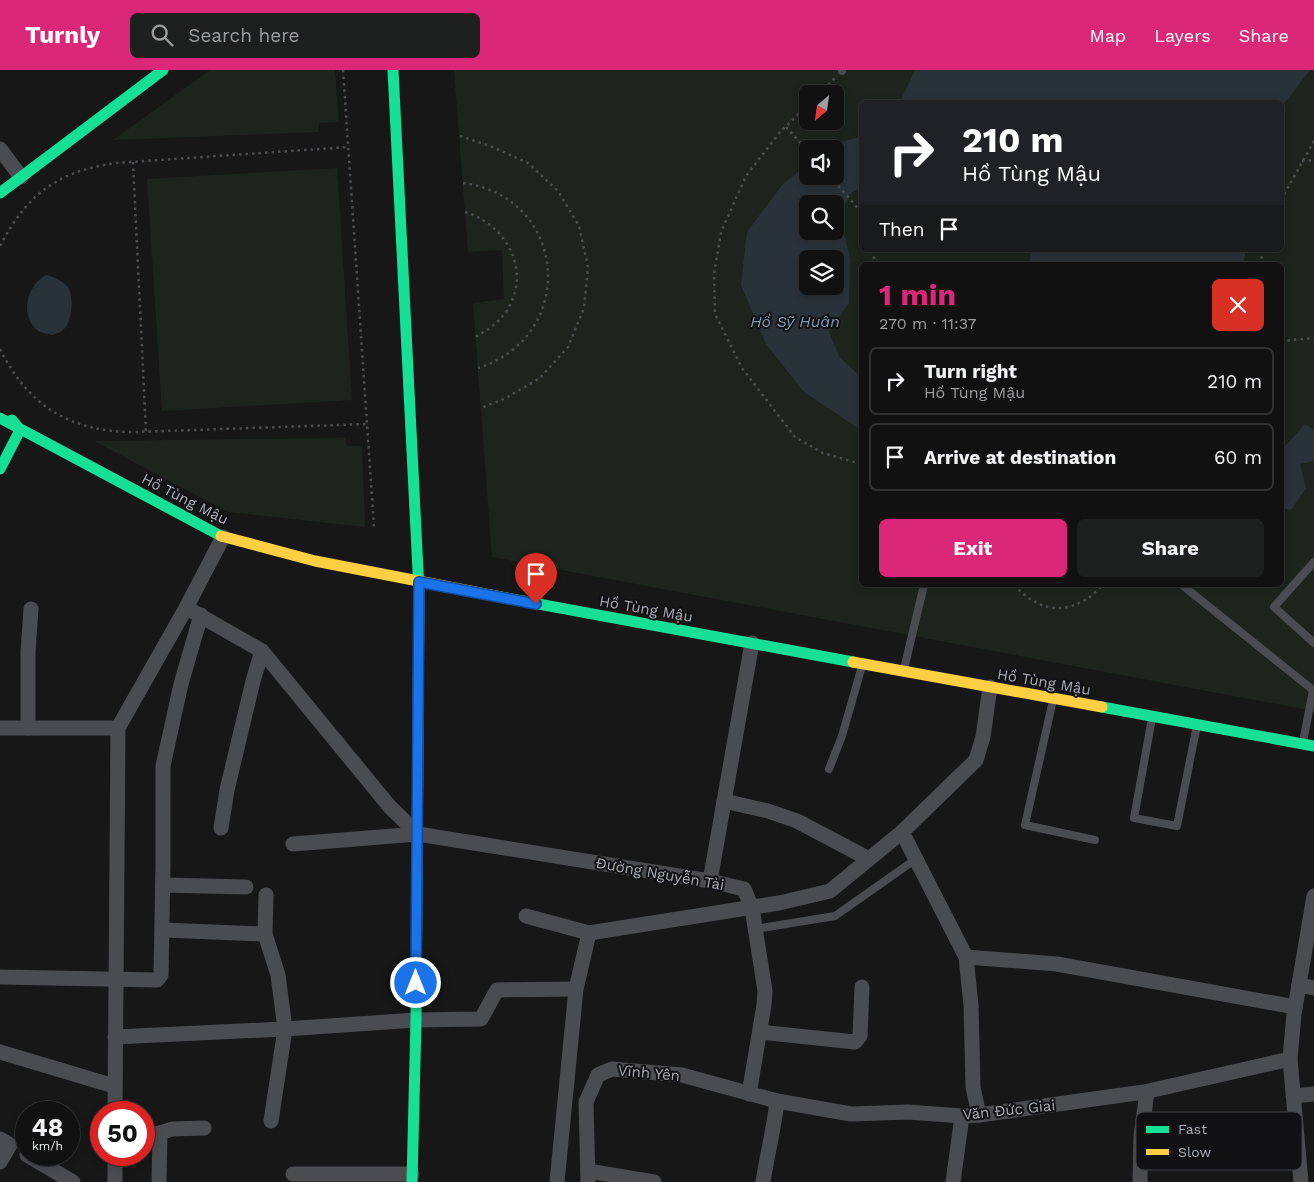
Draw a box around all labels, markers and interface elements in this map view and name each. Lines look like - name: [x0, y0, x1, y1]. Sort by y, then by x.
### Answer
- search box: [130, 13, 480, 58]
- text: Turnly: [25, 21, 100, 49]
- icon: search: [148, 21, 176, 49]
- text: Search here: [188, 24, 300, 47]
- text: Map: [1089, 25, 1126, 46]
- text: Layers: [1154, 25, 1211, 46]
- text: Share: [1239, 25, 1289, 46]
- north arrow: [799, 85, 844, 130]
- map controls: [799, 85, 844, 295]
- text: 210 m: [962, 119, 1063, 161]
- icon: right: [879, 120, 944, 185]
- button: sound: [799, 140, 844, 185]
- text: Hồ Tùng Mậu: [962, 161, 1101, 186]
- button: search: [799, 195, 844, 240]
- icon: arrive: [935, 215, 963, 243]
- text: Then: [879, 218, 925, 241]
- button: layers: [799, 250, 844, 295]
- text: 1 min: [879, 277, 956, 312]
- button: close: [1212, 279, 1264, 331]
- water label: Hồ Sỹ Huân: [750, 312, 840, 331]
- text: 270 m · 11:37: [879, 314, 976, 333]
- text: Turn right: [924, 360, 1017, 383]
- icon: right: [881, 367, 909, 395]
- text: 210 m: [1207, 370, 1262, 393]
- text: Hồ Tùng Mậu: [924, 383, 1025, 402]
- icon: arrive: [881, 443, 909, 471]
- text: Arrive at destination: [924, 446, 1116, 469]
- text: 60 m: [1214, 446, 1262, 469]
- street label: Hồ Tùng Mậu: [139, 469, 231, 529]
- button: Exit: [879, 519, 1067, 577]
- button: Share: [1077, 519, 1264, 577]
- pin: [515, 553, 557, 604]
- icon: arrive: [522, 560, 550, 588]
- street label: Hồ Tùng Mậu: [598, 592, 694, 626]
- street label: Hồ Tùng Mậu: [996, 665, 1092, 699]
- street label: Đường Nguyễn Tài: [594, 853, 726, 894]
- position arrow: [389, 956, 441, 1008]
- street label: Vĩnh Yên: [617, 1061, 681, 1085]
- street label: Văn Đức Giai: [962, 1096, 1056, 1124]
- speed limit sign: 50: [90, 1101, 155, 1166]
- legend: [1136, 1112, 1302, 1170]
- text: 48: [32, 1113, 63, 1142]
- text: Fast: [1178, 1121, 1207, 1137]
- text: km/h: [32, 1139, 63, 1153]
- text: Slow: [1178, 1144, 1211, 1160]

